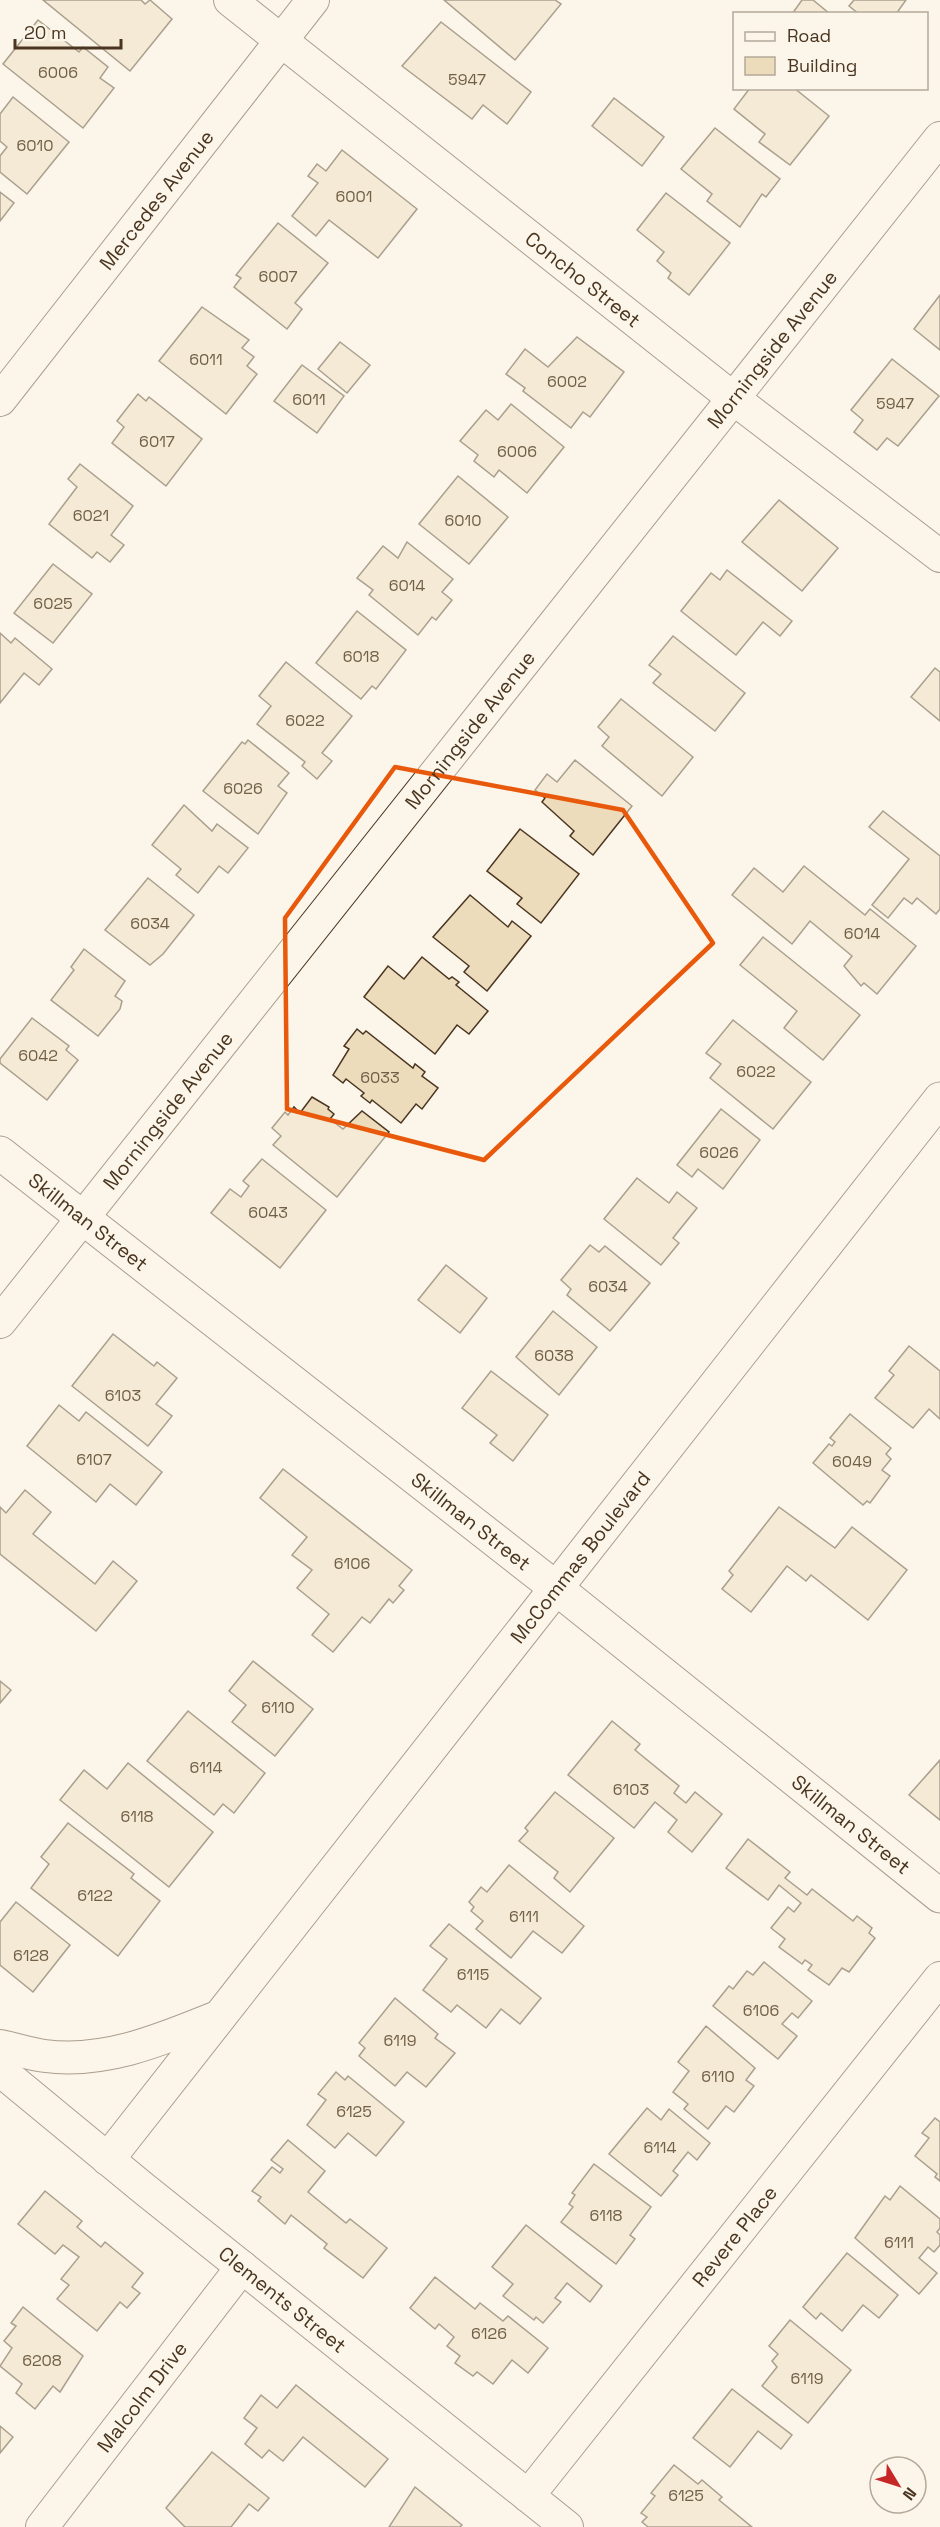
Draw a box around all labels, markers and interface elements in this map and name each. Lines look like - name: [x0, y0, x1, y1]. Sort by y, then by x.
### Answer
- scale bar: [15, 12, 122, 50]
- legend: [733, 12, 928, 90]
- text: 20 m: [24, 21, 67, 44]
- text: Road: [787, 24, 831, 47]
- text: Building: [787, 54, 857, 77]
- house number: 6006: [38, 62, 78, 83]
- house number: 5947: [448, 69, 486, 90]
- street label: Mercedes Avenue: [94, 125, 219, 275]
- house number: 6010: [17, 135, 54, 156]
- house number: 6001: [336, 186, 373, 207]
- street label: Concho Street: [520, 226, 646, 333]
- street label: Morningside Avenue: [701, 265, 843, 434]
- house number: 6007: [258, 266, 298, 287]
- house number: 6011: [189, 349, 223, 370]
- house number: 6002: [547, 371, 587, 392]
- house number: 6011: [292, 389, 326, 410]
- house number: 5947: [876, 393, 914, 414]
- house number: 6017: [139, 431, 175, 452]
- house number: 6006: [497, 441, 537, 462]
- house number: 6021: [73, 505, 109, 526]
- house number: 6010: [445, 510, 482, 531]
- house number: 6014: [389, 575, 425, 596]
- house number: 6025: [33, 593, 73, 614]
- street label: Morningside Avenue: [399, 645, 541, 814]
- house number: 6018: [343, 646, 379, 667]
- house number: 6022: [285, 710, 325, 731]
- house number: 6026: [223, 778, 263, 799]
- house number: 6034: [130, 913, 170, 934]
- house number: 6014: [844, 923, 880, 944]
- street label: Morningside Avenue: [97, 1026, 239, 1195]
- house number: 6042: [18, 1045, 58, 1066]
- house number: 6022: [736, 1061, 776, 1082]
- house number: 6033: [360, 1067, 400, 1088]
- house number: 6026: [699, 1142, 739, 1163]
- street label: Skillman Street: [23, 1167, 153, 1277]
- house number: 6043: [248, 1202, 288, 1223]
- house number: 6034: [588, 1276, 628, 1297]
- house number: 6038: [534, 1345, 574, 1366]
- house number: 6103: [105, 1385, 141, 1406]
- house number: 6107: [76, 1449, 112, 1470]
- house number: 6049: [832, 1451, 872, 1472]
- street label: McCommas Boulevard: [505, 1466, 656, 1649]
- street label: Skillman Street: [406, 1467, 536, 1576]
- house number: 6106: [334, 1553, 370, 1574]
- house number: 6110: [261, 1697, 295, 1718]
- house number: 6114: [189, 1757, 223, 1778]
- street label: Skillman Street: [786, 1769, 916, 1880]
- house number: 6103: [613, 1779, 649, 1800]
- house number: 6118: [120, 1806, 154, 1827]
- house number: 6122: [77, 1885, 113, 1906]
- house number: 6111: [509, 1906, 539, 1927]
- house number: 6128: [13, 1945, 49, 1966]
- house number: 6115: [457, 1964, 489, 1985]
- house number: 6106: [743, 2000, 779, 2021]
- house number: 6119: [384, 2030, 416, 2051]
- house number: 6110: [701, 2066, 735, 2087]
- house number: 6125: [336, 2101, 372, 2122]
- house number: 6114: [643, 2137, 677, 2158]
- street label: Revere Place: [686, 2180, 783, 2292]
- house number: 6118: [589, 2205, 623, 2226]
- house number: 6111: [884, 2232, 914, 2253]
- street label: Clements Street: [213, 2240, 352, 2359]
- house number: 6126: [471, 2323, 507, 2344]
- street label: Malcolm Drive: [91, 2336, 193, 2458]
- house number: 6208: [22, 2350, 62, 2371]
- house number: 6119: [791, 2368, 823, 2389]
- north arrow: [868, 2455, 928, 2515]
- text: N: [898, 2483, 921, 2505]
- house number: 6125: [668, 2485, 704, 2506]

